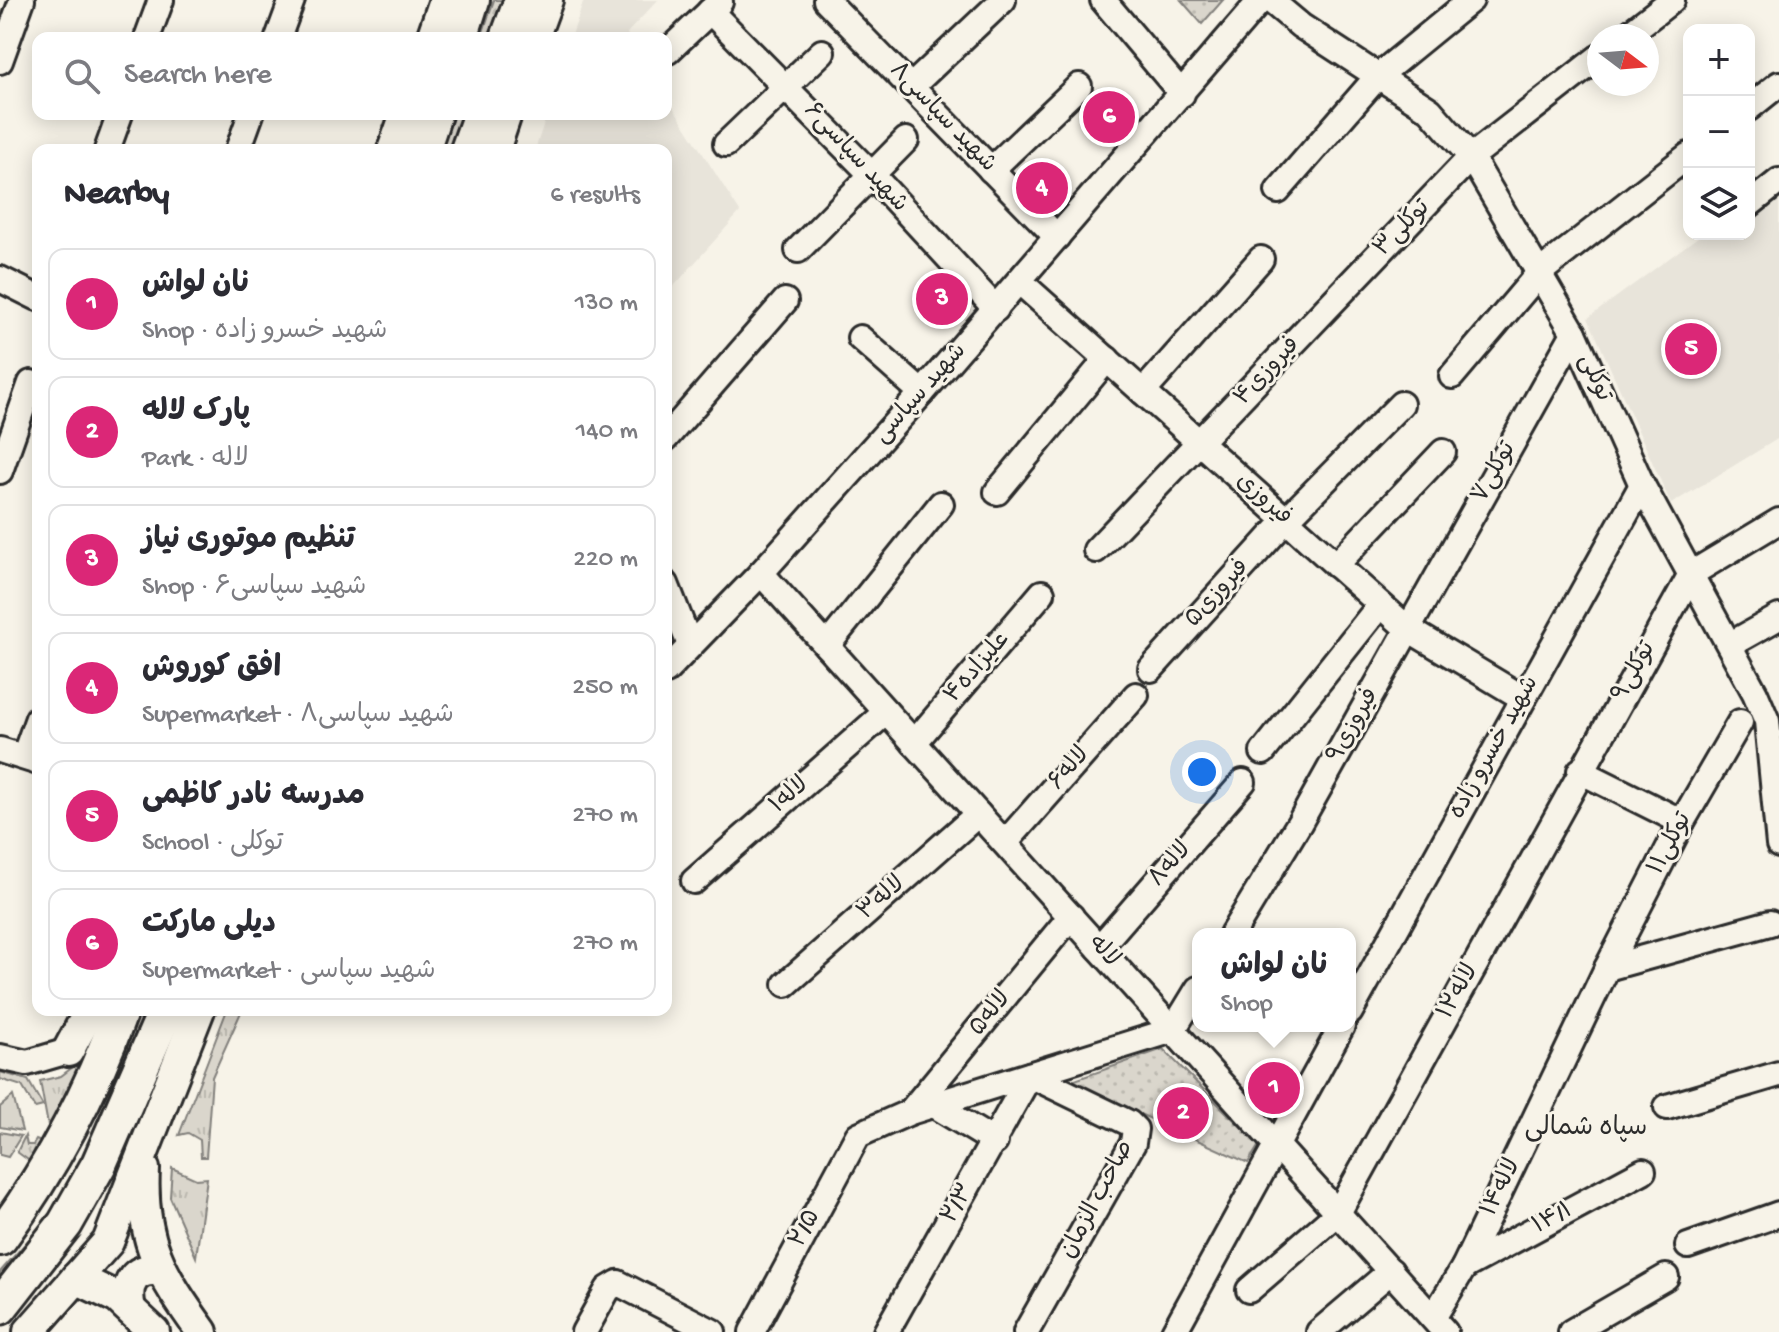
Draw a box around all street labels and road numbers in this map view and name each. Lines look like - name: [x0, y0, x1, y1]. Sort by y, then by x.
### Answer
- street label: شهید سپاسی۸: [882, 57, 1002, 179]
- street label: شهید سپاسی۶: [797, 97, 913, 219]
- street label: توکلی۳: [1369, 193, 1438, 264]
- street label: ۴فیروزی: [1229, 332, 1307, 412]
- street label: شهید سپاسی: [868, 338, 974, 450]
- street label: توکلی: [1571, 350, 1618, 407]
- street label: ۷توکلی: [1466, 436, 1524, 509]
- street label: فیروزی: [1229, 467, 1297, 533]
- street label: فیروزی۵: [1180, 554, 1256, 634]
- street label: علیزاده۴: [939, 626, 1017, 710]
- street label: توکلی۹: [1607, 636, 1664, 707]
- street label: شهید خسرو زاده: [1444, 671, 1546, 825]
- street label: فیروزی۹: [1322, 684, 1386, 768]
- street label: ۶لاله: [1043, 741, 1097, 797]
- street label: ۱لاله: [764, 771, 816, 821]
- street label: توکلی۱۱: [1643, 807, 1700, 880]
- street label: لاله۸: [1143, 836, 1199, 894]
- street label: ۳لاله: [852, 871, 912, 927]
- street label: لاله: [1081, 930, 1125, 974]
- street label: لاله۱۲: [1432, 959, 1486, 1025]
- street label: لاله۵: [964, 985, 1018, 1043]
- street label: صاحب الزمان: [1055, 1136, 1141, 1264]
- street label: لاله۱۴: [1476, 1154, 1528, 1222]
- street label: ۲/۳: [936, 1179, 982, 1229]
- street label: ۱۴/۱: [1528, 1197, 1578, 1241]
- street label: ۲/۵: [784, 1205, 828, 1253]

